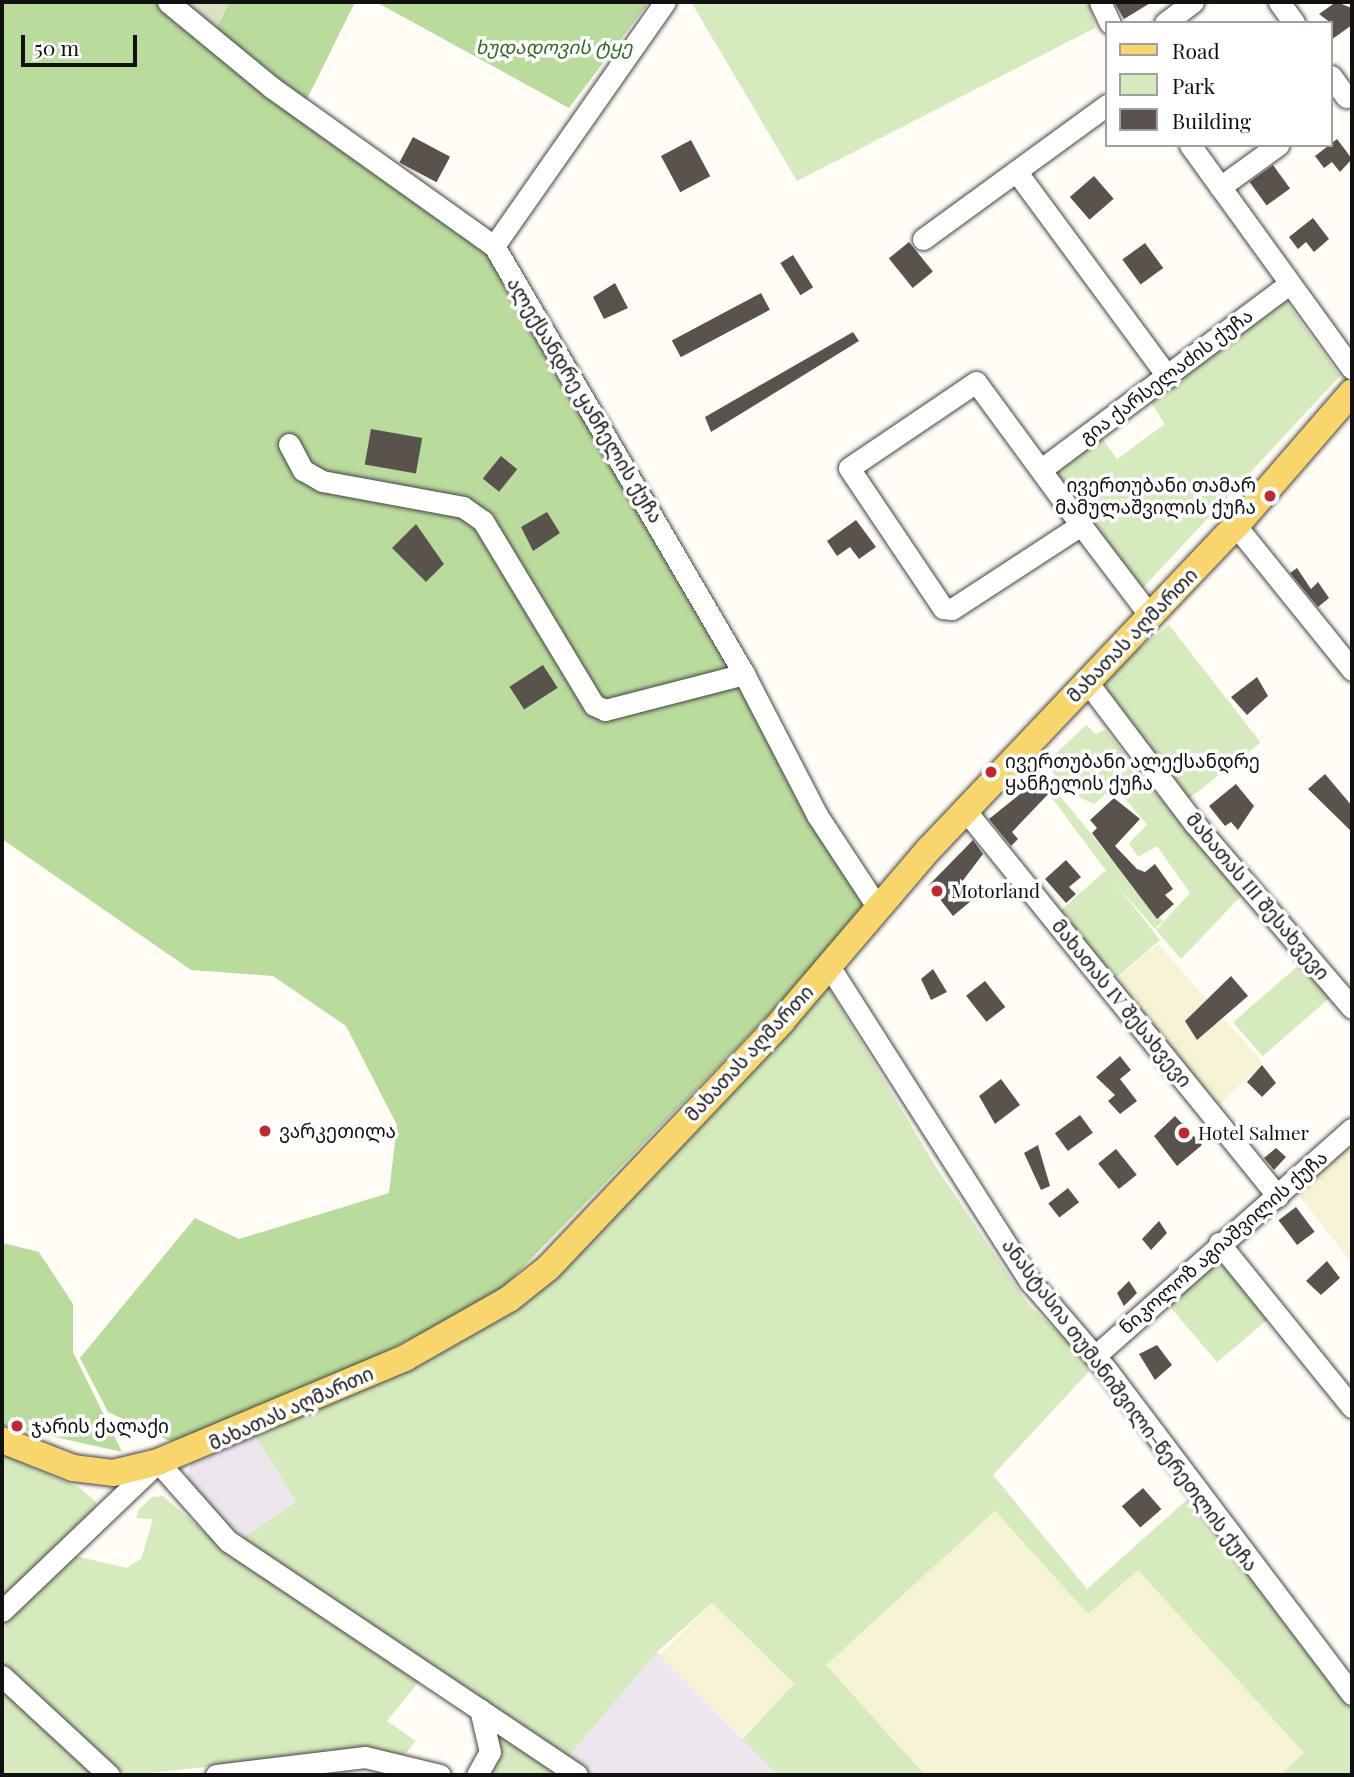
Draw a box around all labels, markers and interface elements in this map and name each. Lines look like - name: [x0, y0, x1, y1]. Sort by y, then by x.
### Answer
- scale bar: [24, 21, 140, 65]
- legend: [1106, 21, 1333, 147]
- text: 50 m: [34, 33, 79, 61]
- park label: ხუდადოვის ტყე: [476, 36, 632, 58]
- text: Road: [1172, 36, 1220, 64]
- text: Park: [1172, 71, 1215, 99]
- text: Building: [1172, 106, 1251, 134]
- street label: ალექსანდრე ყანჩელის ქუჩა: [503, 273, 667, 527]
- street label: გია ქარსელაძის ქუჩა: [1075, 304, 1257, 448]
- place label: ივერთუბანი თამარ მამულაშვილის ქუჩა: [1055, 474, 1256, 518]
- marker: ივერთუბანი თამარ მამულაშვილის ქუჩა: [1262, 488, 1278, 504]
- street label: მახათას აღმართი: [1062, 563, 1202, 707]
- place label: ივერთუბანი ალექსანდრე ყანჩელის ქუჩა: [1005, 750, 1260, 794]
- marker: ივერთუბანი ალექსანდრე ყანჩელის ქუჩა: [983, 764, 999, 780]
- street label: მახათას III შესახვევი: [1182, 808, 1334, 984]
- place label: Motorland: [951, 880, 1040, 902]
- marker: Motorland: [929, 883, 945, 899]
- street label: მახათას IV შესახვევი: [1047, 914, 1197, 1092]
- street label: მახათას აღმართი: [680, 980, 818, 1126]
- place label: ვარკეთილა: [279, 1120, 396, 1142]
- place label: Hotel Salmer: [1198, 1122, 1309, 1144]
- marker: ვარკეთილა: [257, 1123, 273, 1139]
- marker: Hotel Salmer: [1176, 1125, 1192, 1141]
- street label: ნიკოლოზ აგიაშვილის ქუჩა: [1114, 1145, 1332, 1339]
- street label: ანასტასია თუმანიშვილი-წერეთლის ქუჩა: [997, 1234, 1263, 1576]
- street label: მახათას აღმართი: [205, 1361, 377, 1455]
- place label: ჯარის ქალაქი: [31, 1415, 169, 1437]
- marker: ჯარის ქალაქი: [9, 1418, 25, 1434]

